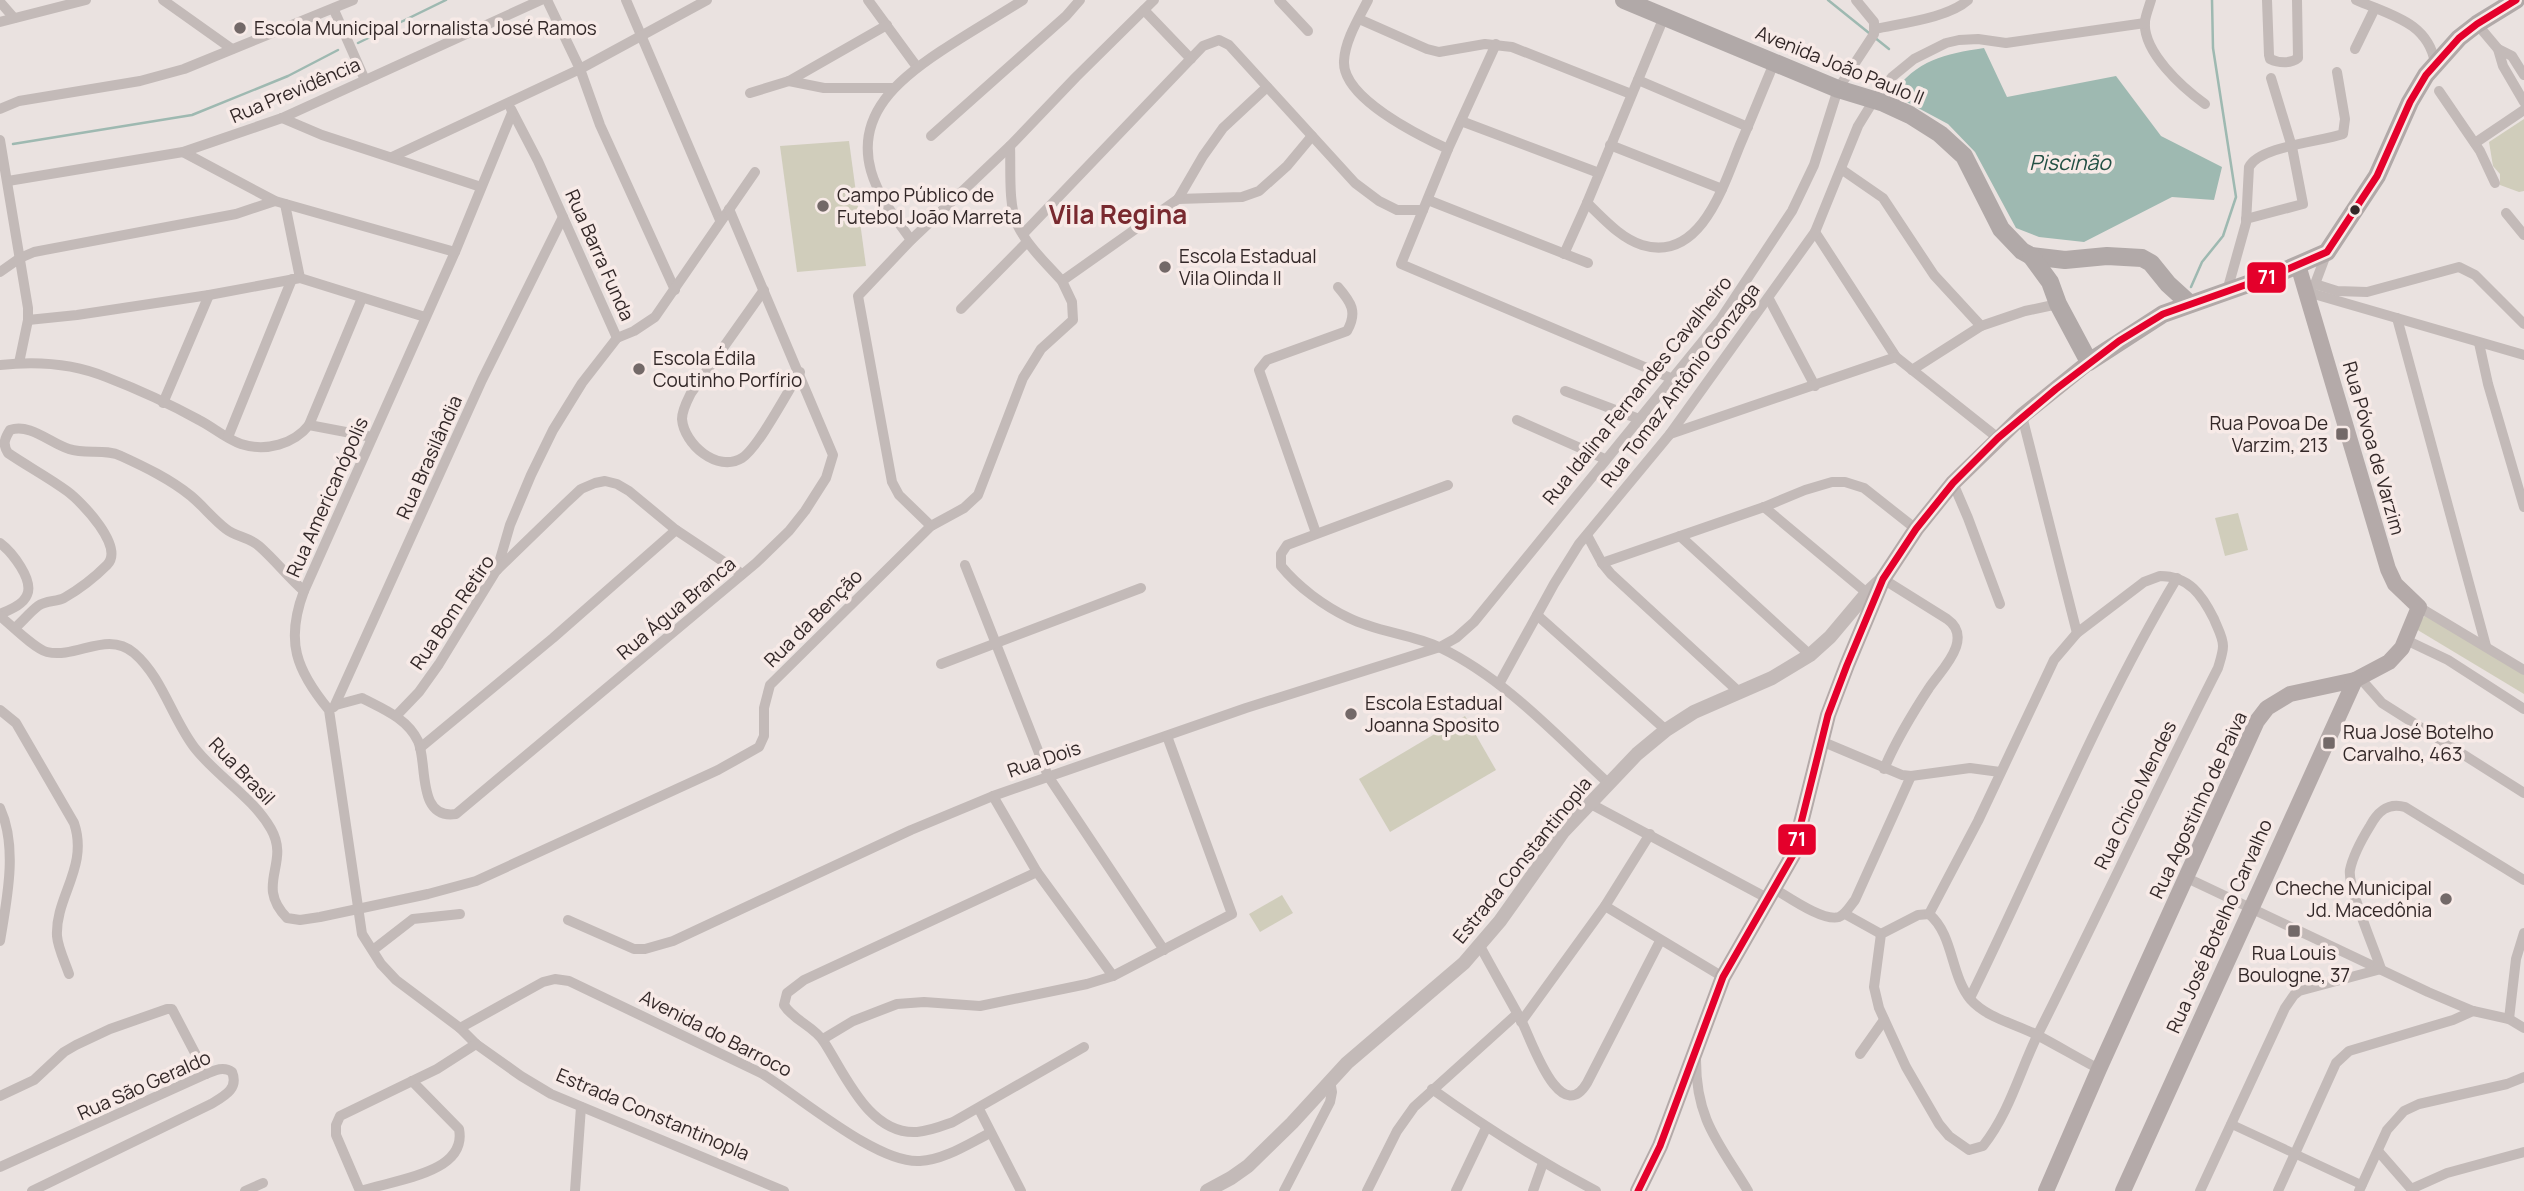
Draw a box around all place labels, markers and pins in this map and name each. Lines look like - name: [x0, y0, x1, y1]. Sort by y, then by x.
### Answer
- place label: Escola Municipal Jornalista José Ramos: [254, 15, 597, 41]
- marker: Escola Municipal Jornalista José Ramos: [232, 20, 248, 36]
- place label: Campo Público de Futebol João Marreta: [837, 182, 1022, 230]
- marker: Campo Público de Futebol João Marreta: [815, 198, 831, 214]
- unlabelled marker: [2348, 203, 2362, 217]
- place label: Escola Estadual Vila Olinda II: [1179, 243, 1317, 291]
- marker: Escola Estadual Vila Olinda II: [1157, 259, 1173, 275]
- place label: Escola Édila Coutinho Porfírio: [653, 345, 802, 393]
- marker: Escola Édila Coutinho Porfírio: [631, 361, 647, 377]
- place label: Rua Povoa De Varzim, 213: [2209, 410, 2328, 458]
- marker: Rua Povoa De Varzim, 213: [2334, 426, 2350, 442]
- place label: Escola Estadual Joanna Sposito: [1365, 690, 1503, 738]
- marker: Escola Estadual Joanna Sposito: [1343, 706, 1359, 722]
- place label: Rua José Botelho Carvalho, 463: [2343, 719, 2494, 767]
- marker: Rua José Botelho Carvalho, 463: [2321, 735, 2337, 751]
- place label: Cheche Municipal Jd. Macedônia: [2275, 875, 2432, 923]
- marker: Cheche Municipal Jd. Macedônia: [2438, 891, 2454, 907]
- marker: Rua Louis Boulogne, 37: [2286, 923, 2302, 939]
- place label: Rua Louis Boulogne, 37: [2238, 940, 2350, 988]

